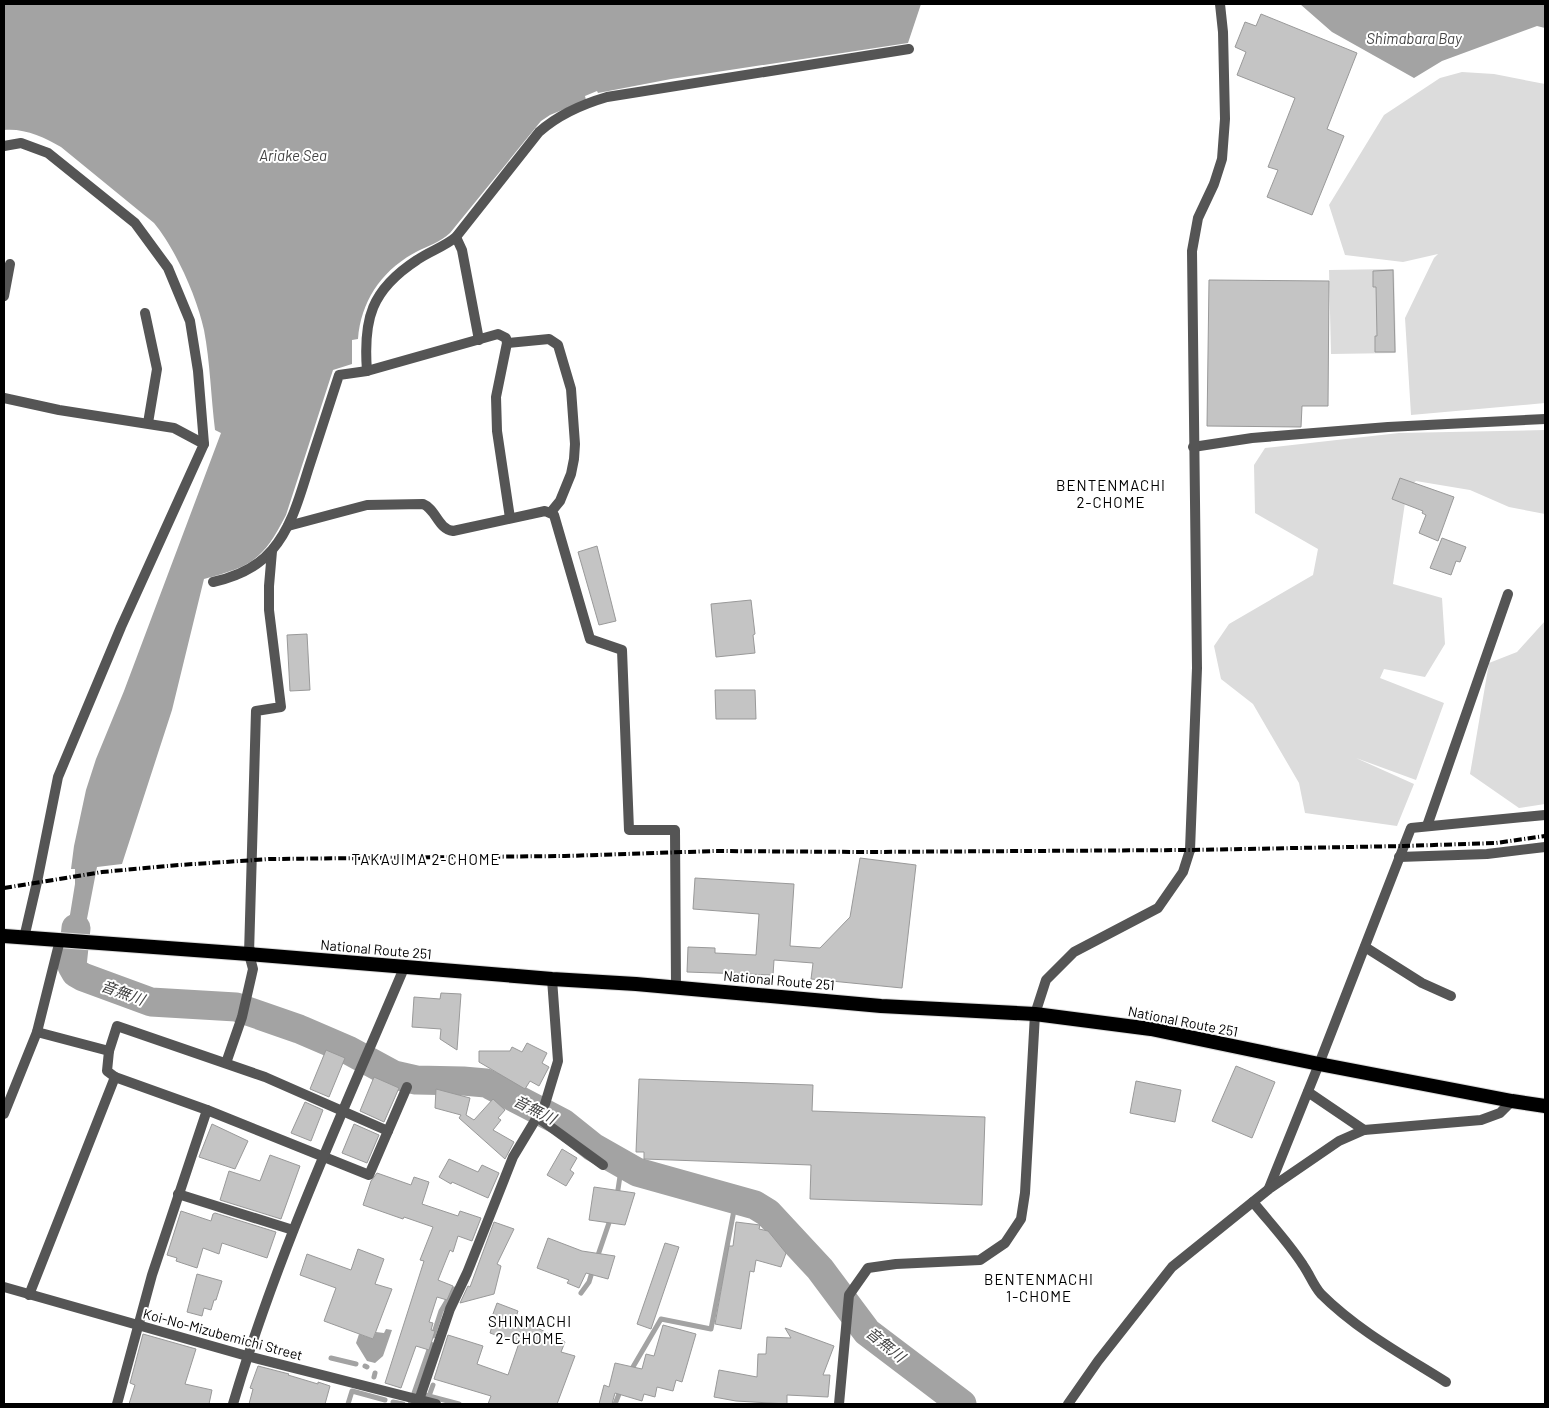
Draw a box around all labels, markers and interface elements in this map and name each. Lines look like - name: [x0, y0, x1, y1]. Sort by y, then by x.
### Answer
- water label: Shimabara Bay: [1366, 29, 1463, 47]
- water label: Ariake Sea: [259, 146, 327, 164]
- district label: BENTENMACHI 2-CHOME: [1056, 476, 1166, 511]
- district label: TAKAJIMA 2-CHOME: [351, 850, 501, 868]
- street label: National Route 251: [320, 936, 432, 962]
- street label: National Route 251: [723, 967, 835, 993]
- water label: 音無川: [99, 976, 149, 1009]
- street label: National Route 251: [1127, 1002, 1239, 1040]
- water label: 音無川: [511, 1091, 561, 1128]
- district label: BENTENMACHI 1-CHOME: [984, 1270, 1094, 1305]
- street label: Koi-No-Mizubemichi Street: [141, 1304, 305, 1364]
- district label: SHINMACHI 2-CHOME: [488, 1312, 572, 1347]
- water label: 音無川: [863, 1323, 911, 1366]

